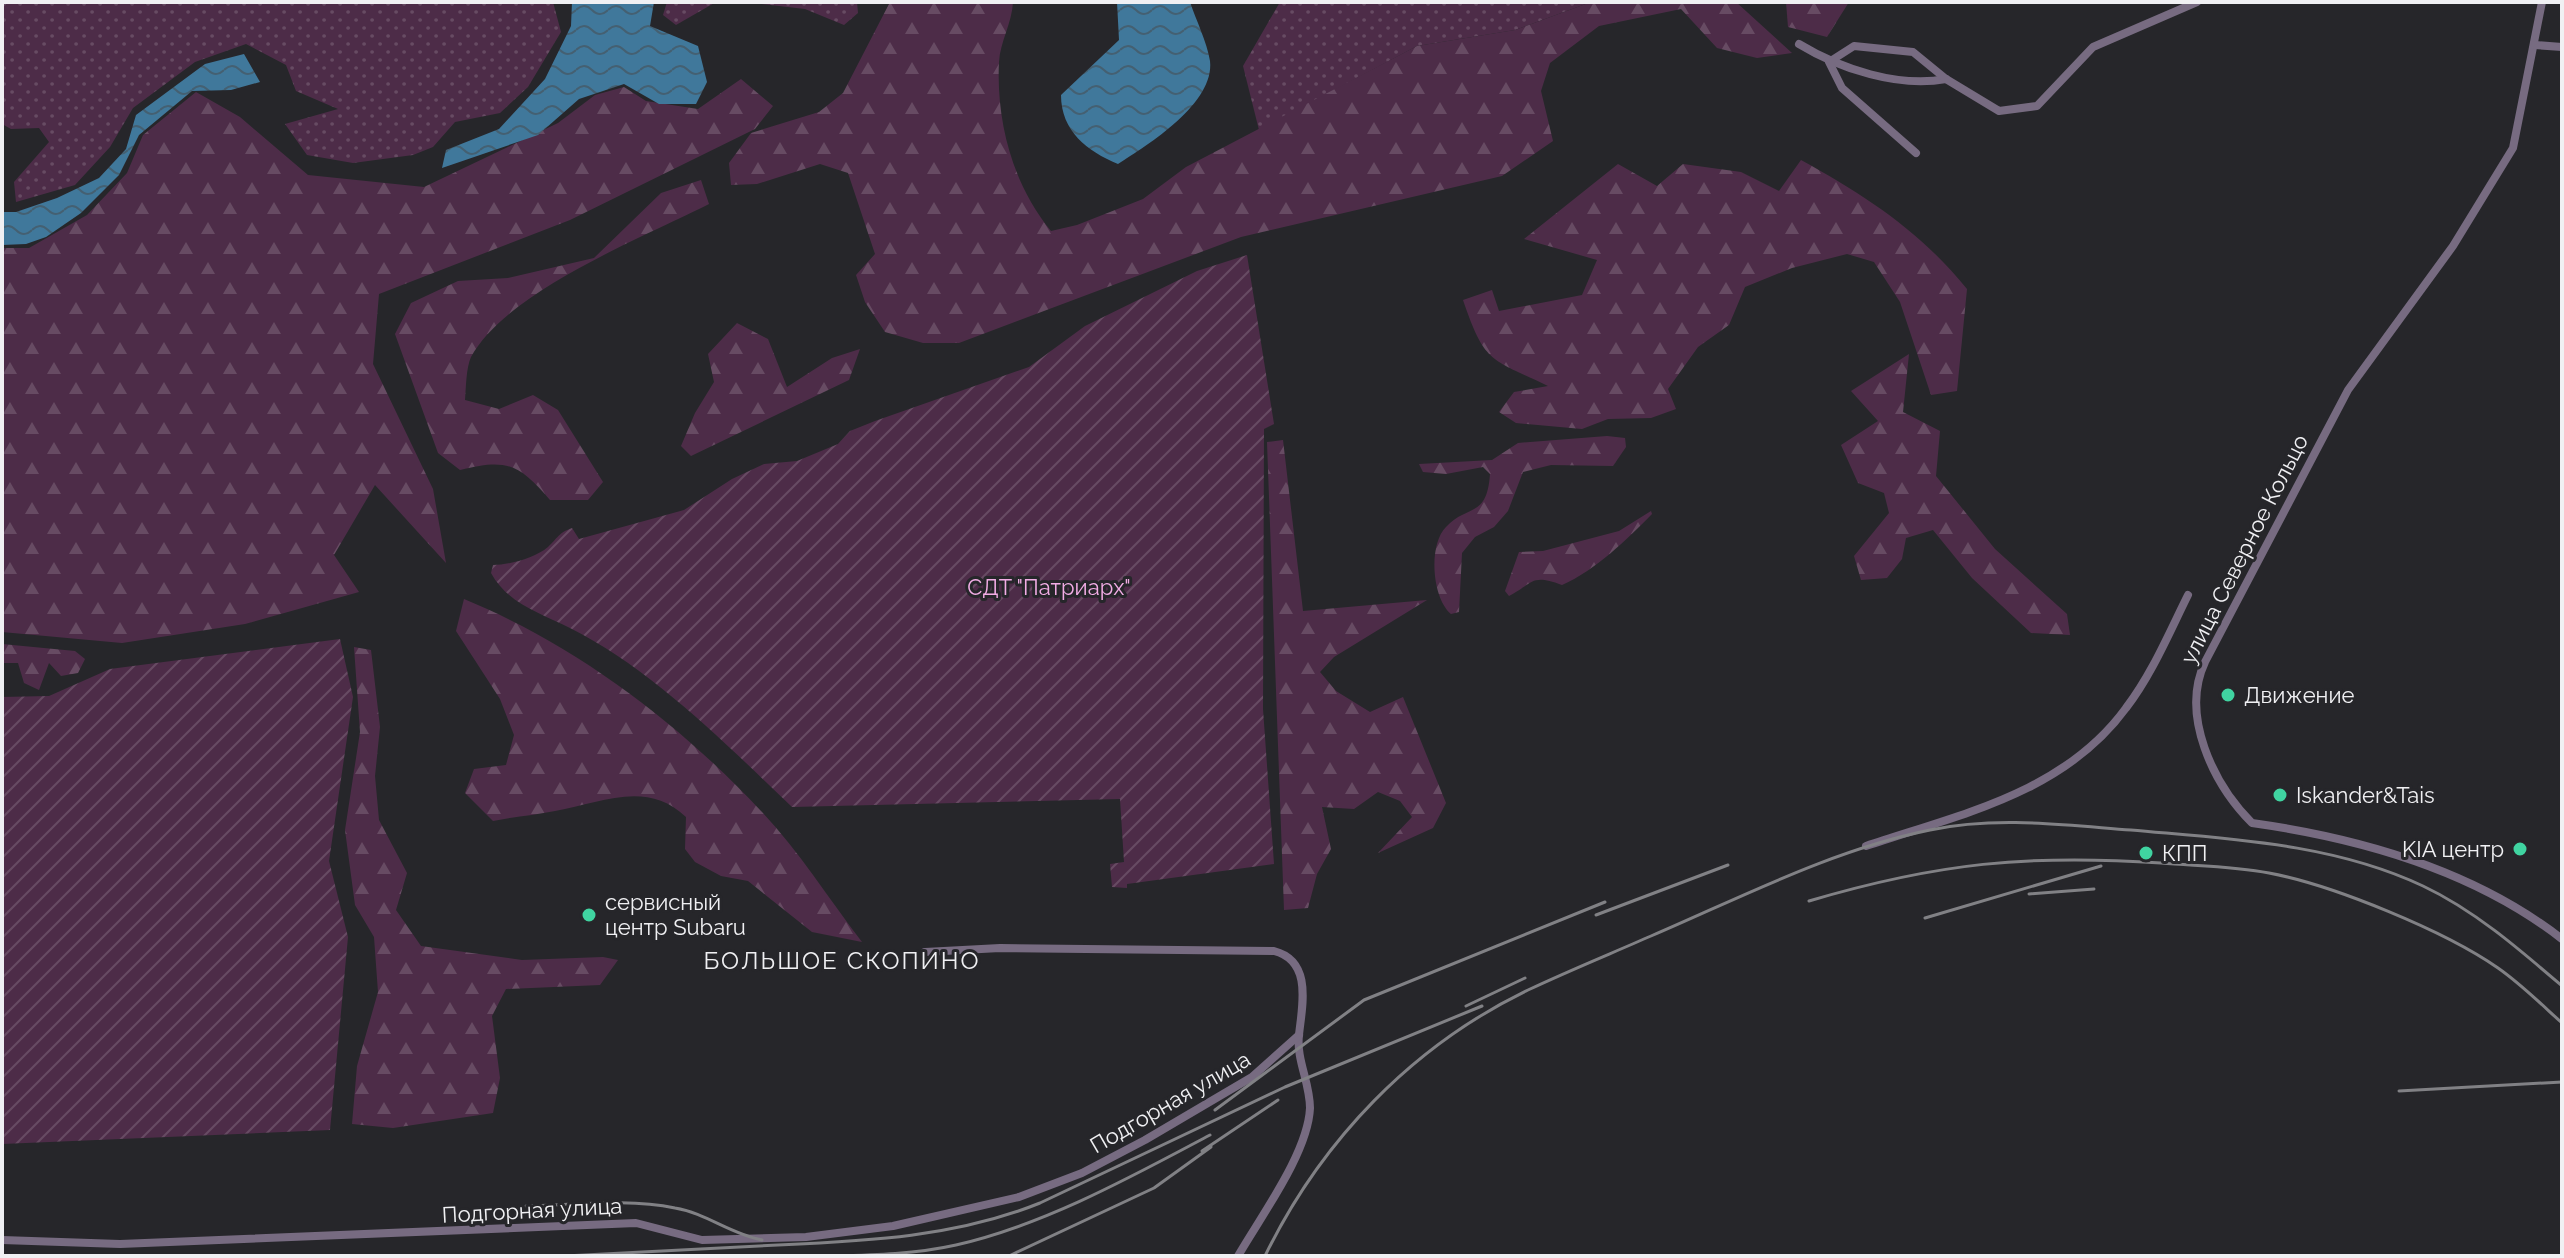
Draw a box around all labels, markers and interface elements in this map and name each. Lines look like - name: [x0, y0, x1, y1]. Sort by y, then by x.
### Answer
- street label: улица Северное Кольцо: [2175, 430, 2313, 668]
- park label: СДТ "Патриарх": [967, 574, 1131, 600]
- place label: Движение: [2244, 682, 2354, 708]
- marker: Движение: [2219, 686, 2237, 704]
- place label: Iskander&Tais: [2296, 782, 2435, 808]
- marker: Iskander&Tais: [2271, 786, 2289, 804]
- place label: KIA центр: [2402, 836, 2504, 862]
- place label: КПП: [2162, 840, 2207, 866]
- marker: KIA центр: [2511, 840, 2529, 858]
- marker: КПП: [2137, 844, 2155, 862]
- place label: сервисный центр Subaru: [605, 889, 746, 940]
- marker: сервисный центр Subaru: [580, 906, 598, 924]
- district label: БОЛЬШОЕ СКОПИНО: [703, 946, 981, 975]
- street label: Подгорная улица: [1085, 1046, 1255, 1158]
- street label: Подгорная улица: [441, 1192, 623, 1228]

